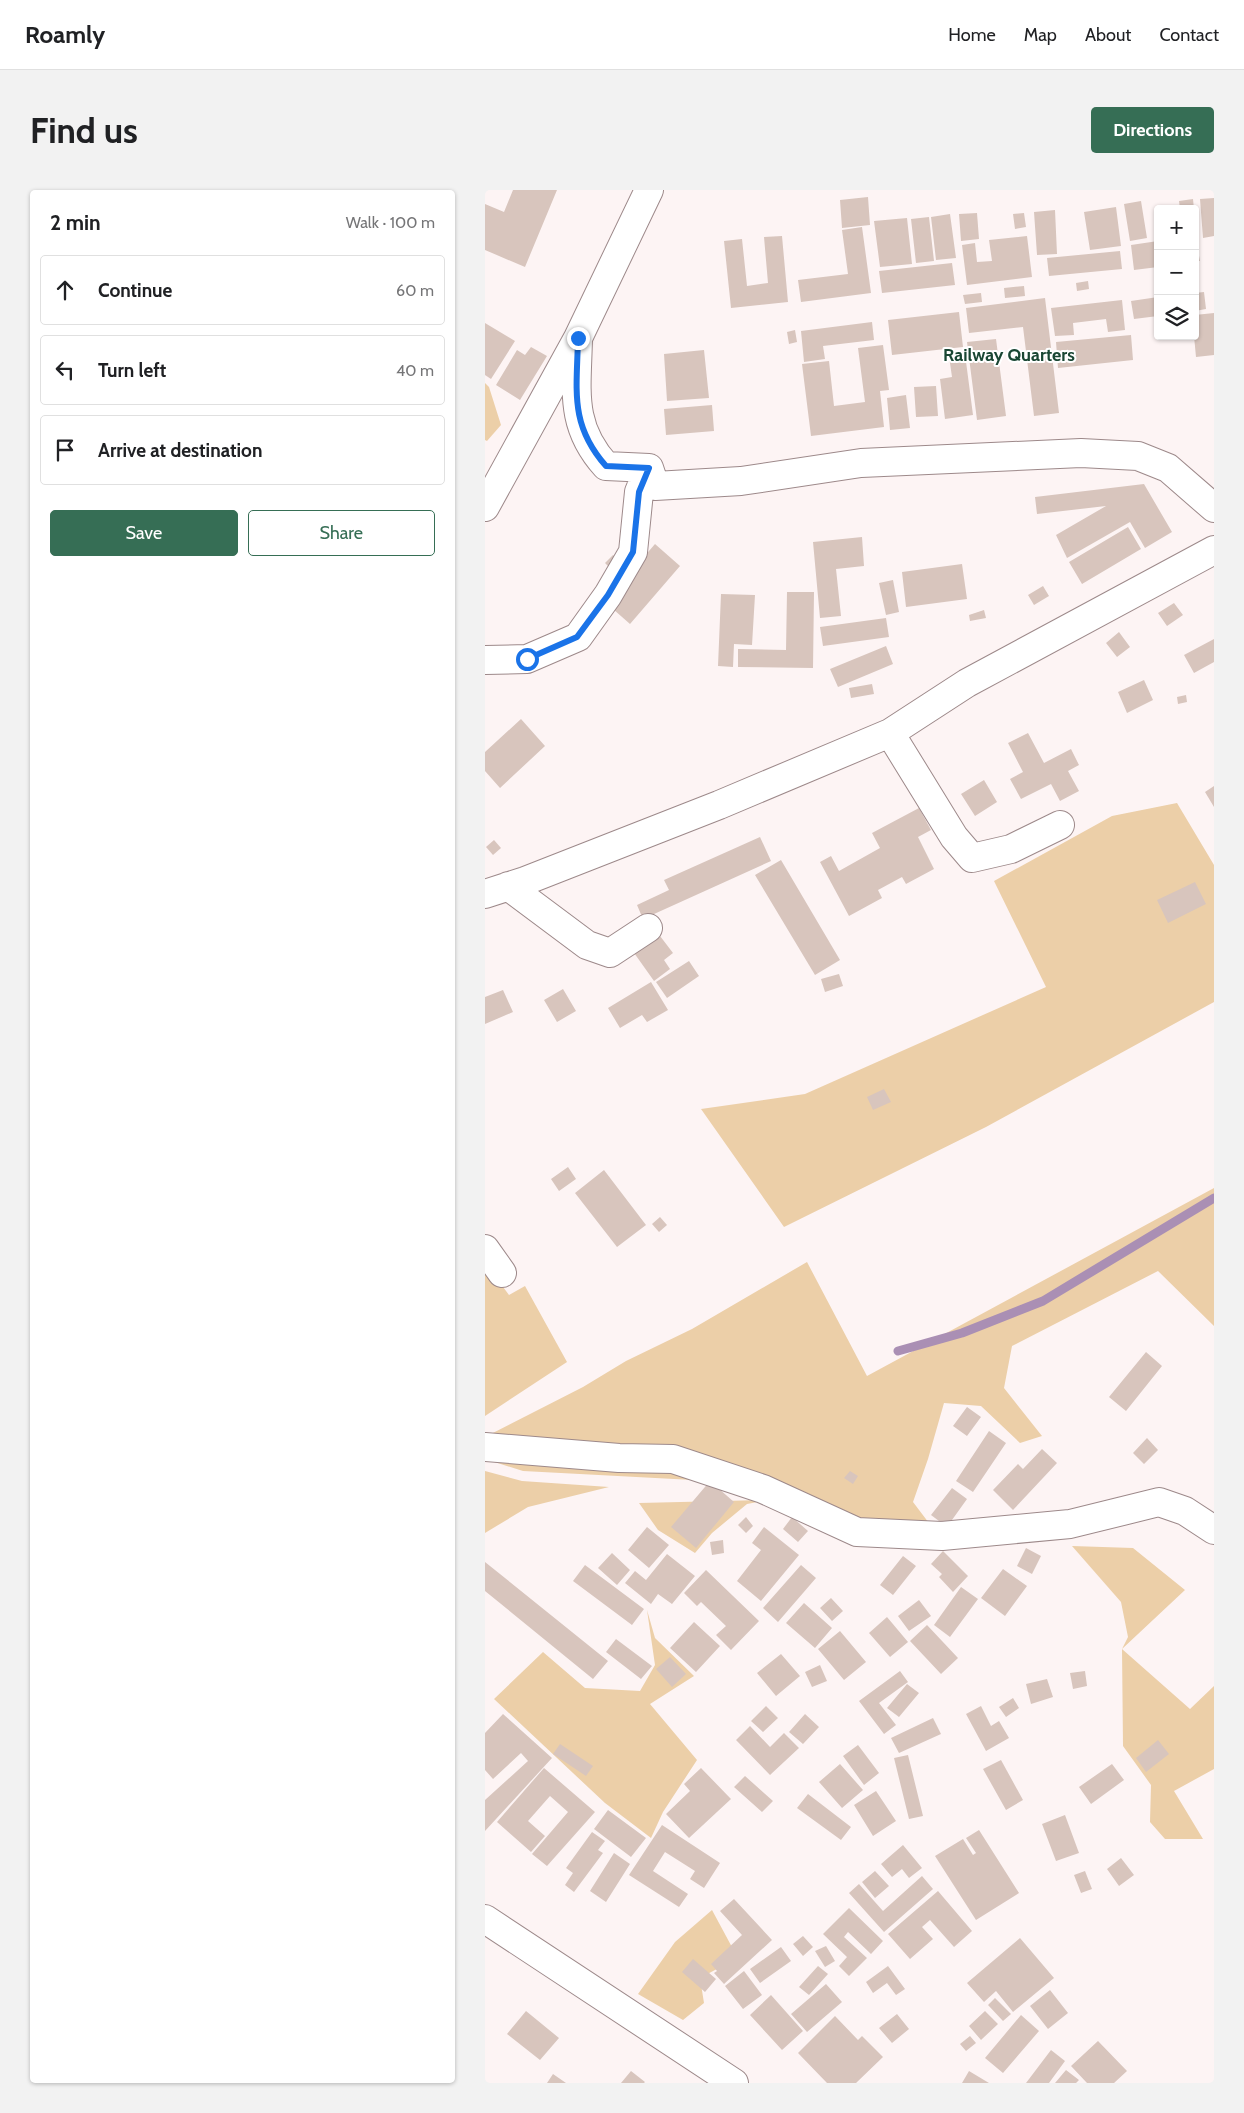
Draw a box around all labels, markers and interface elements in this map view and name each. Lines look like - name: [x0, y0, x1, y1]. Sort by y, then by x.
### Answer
- text: Roamly: [25, 20, 105, 49]
- text: Home: [948, 24, 996, 46]
- text: Map: [1024, 24, 1057, 46]
- text: About: [1085, 24, 1131, 46]
- text: Contact: [1159, 24, 1219, 46]
- button: Directions: [1091, 107, 1214, 153]
- text: Find us: [30, 109, 138, 152]
- map controls: [1154, 205, 1199, 340]
- button: +: [1154, 205, 1199, 250]
- text: 2 min: [50, 210, 101, 235]
- text: Walk · 100 m: [346, 213, 435, 232]
- button: −: [1154, 250, 1199, 295]
- icon: ahead: [51, 276, 79, 304]
- text: Continue: [98, 279, 172, 302]
- text: 60 m: [396, 281, 434, 300]
- button: layers: [1154, 295, 1199, 340]
- route end: [567, 327, 590, 350]
- district label: Railway Quarters: [943, 344, 1075, 366]
- icon: left: [51, 356, 79, 384]
- text: Turn left: [98, 359, 166, 382]
- text: 40 m: [396, 361, 434, 380]
- icon: arrive: [51, 436, 79, 464]
- text: Arrive at destination: [98, 439, 262, 462]
- button: Save: [50, 510, 238, 556]
- button: Share: [248, 510, 435, 556]
- route start: [516, 648, 539, 671]

